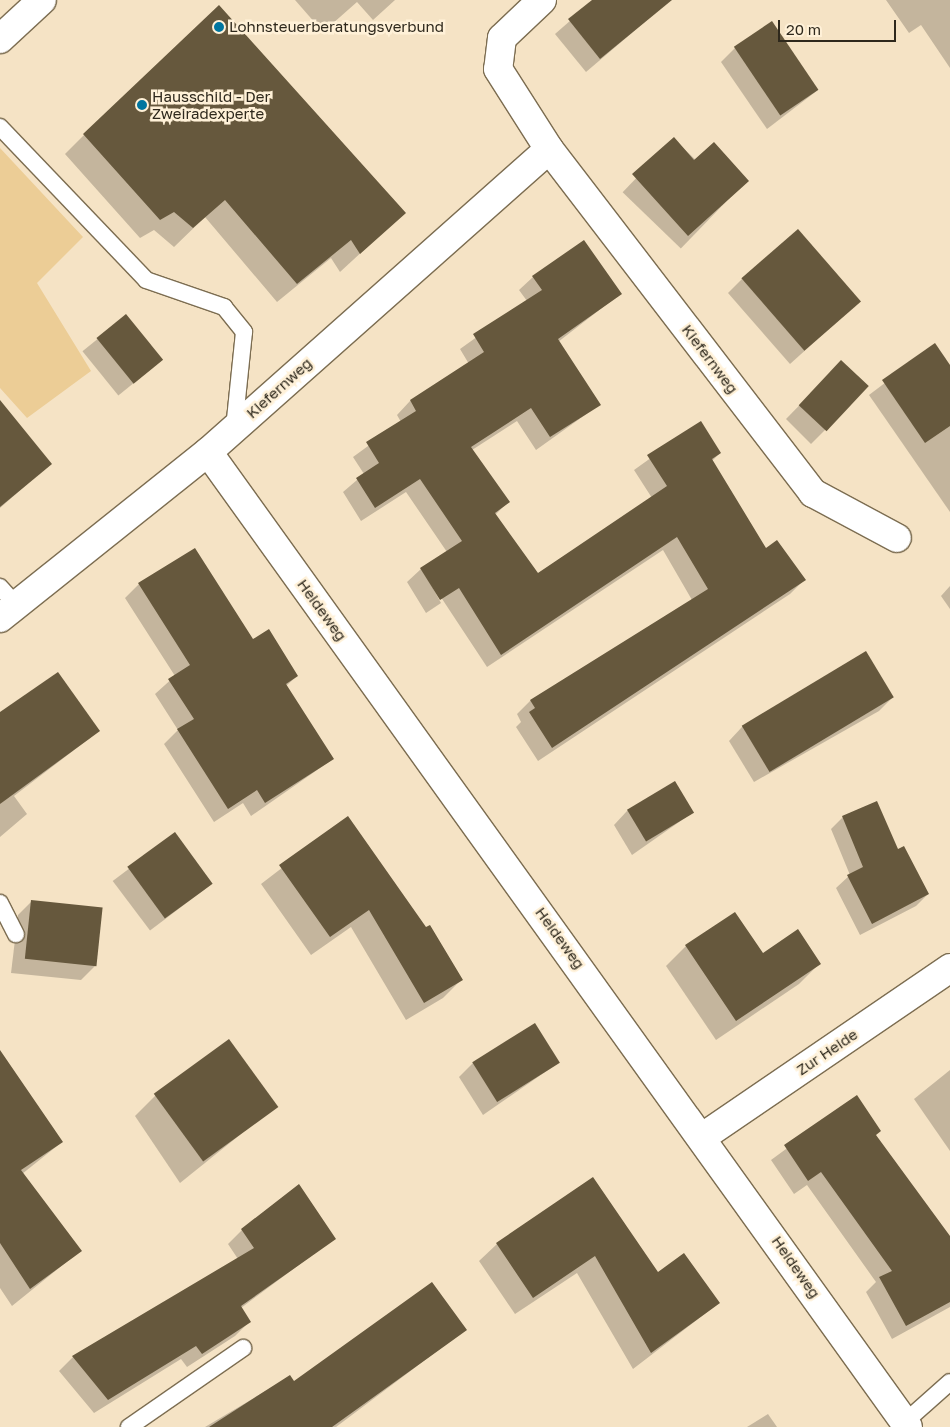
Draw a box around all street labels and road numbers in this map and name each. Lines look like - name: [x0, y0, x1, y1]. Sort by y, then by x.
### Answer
- street label: Kiefernweg: [678, 321, 742, 397]
- street label: Kiefernweg: [243, 354, 315, 422]
- street label: Heideweg: [294, 576, 350, 644]
- street label: Heideweg: [532, 904, 588, 972]
- street label: Zur Heide: [793, 1025, 861, 1079]
- street label: Heideweg: [768, 1232, 824, 1302]

